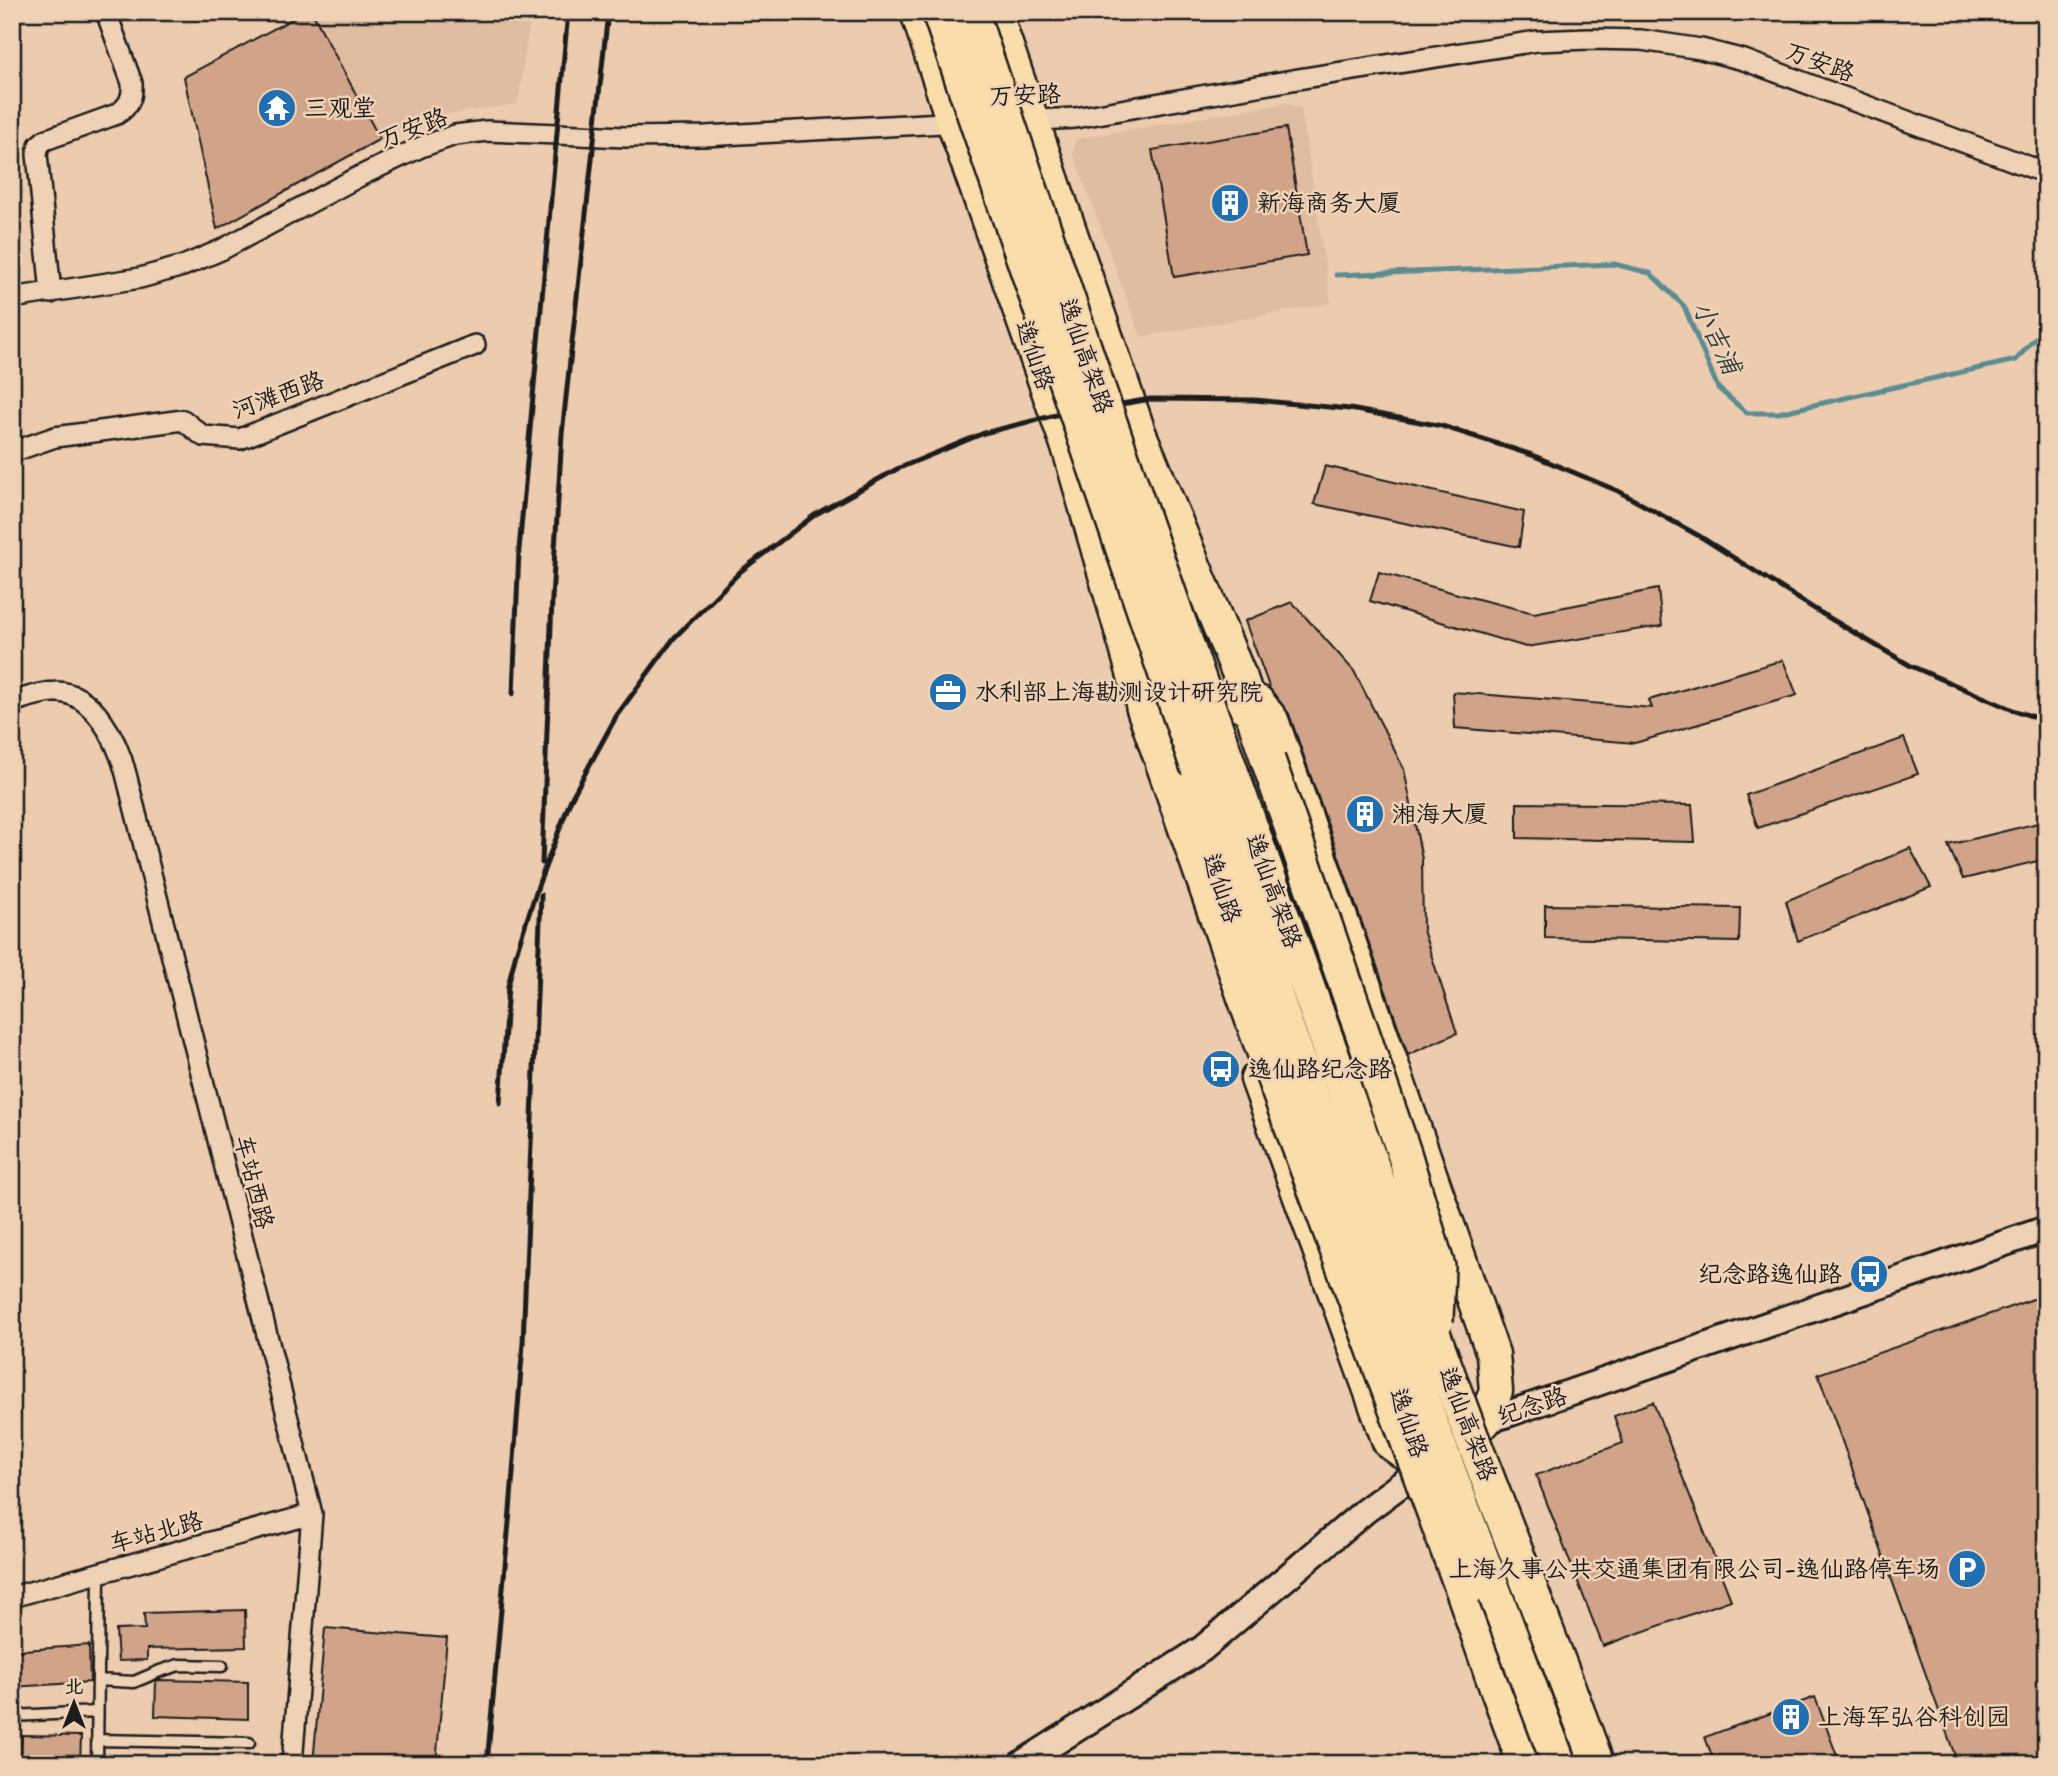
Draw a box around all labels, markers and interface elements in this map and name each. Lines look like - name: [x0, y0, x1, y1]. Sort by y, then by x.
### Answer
- street label: 万安路: [1781, 35, 1859, 89]
- street label: 万安路: [988, 78, 1062, 112]
- temple icon: 三观堂: [256, 87, 298, 129]
- place label: 三观堂: [304, 92, 376, 124]
- street label: 万安路: [374, 100, 452, 156]
- building icon: 新海商务大厦: [1209, 182, 1251, 224]
- place label: 新海商务大厦: [1257, 187, 1401, 219]
- street label: 逸仙高架路: [1051, 294, 1121, 418]
- water label: 小吉浦: [1685, 294, 1752, 382]
- street label: 逸仙路: [1008, 316, 1062, 394]
- street label: 河滩西路: [227, 364, 329, 426]
- office icon: 水利部上海勘测设计研究院: [927, 671, 969, 713]
- place label: 水利部上海勘测设计研究院: [975, 676, 1263, 708]
- building icon: 湘海大厦: [1344, 793, 1386, 835]
- place label: 湘海大厦: [1392, 798, 1488, 830]
- street label: 逸仙高架路: [1238, 829, 1310, 953]
- street label: 逸仙路: [1195, 849, 1249, 927]
- bus stop icon: 逸仙路纪念路: [1200, 1048, 1242, 1090]
- place label: 逸仙路纪念路: [1248, 1053, 1392, 1085]
- street label: 车站西路: [227, 1132, 281, 1232]
- bus stop icon: 纪念路逸仙路: [1848, 1253, 1890, 1295]
- place label: 纪念路逸仙路: [1698, 1258, 1842, 1290]
- street label: 逸仙高架路: [1432, 1362, 1504, 1486]
- street label: 纪念路: [1493, 1379, 1571, 1433]
- street label: 逸仙路: [1382, 1384, 1436, 1462]
- street label: 车站北路: [105, 1504, 207, 1560]
- parking icon: 上海久事公共交通集团有限公司-逸仙路停车场: [1946, 1548, 1988, 1590]
- place label: 上海久事公共交通集团有限公司-逸仙路停车场: [1448, 1553, 1940, 1585]
- north arrow: [38, 1668, 108, 1738]
- text: 北: [64, 1674, 84, 1699]
- building icon: 上海军弘谷科创园: [1770, 1696, 1812, 1738]
- place label: 上海军弘谷科创园: [1818, 1701, 2010, 1733]

